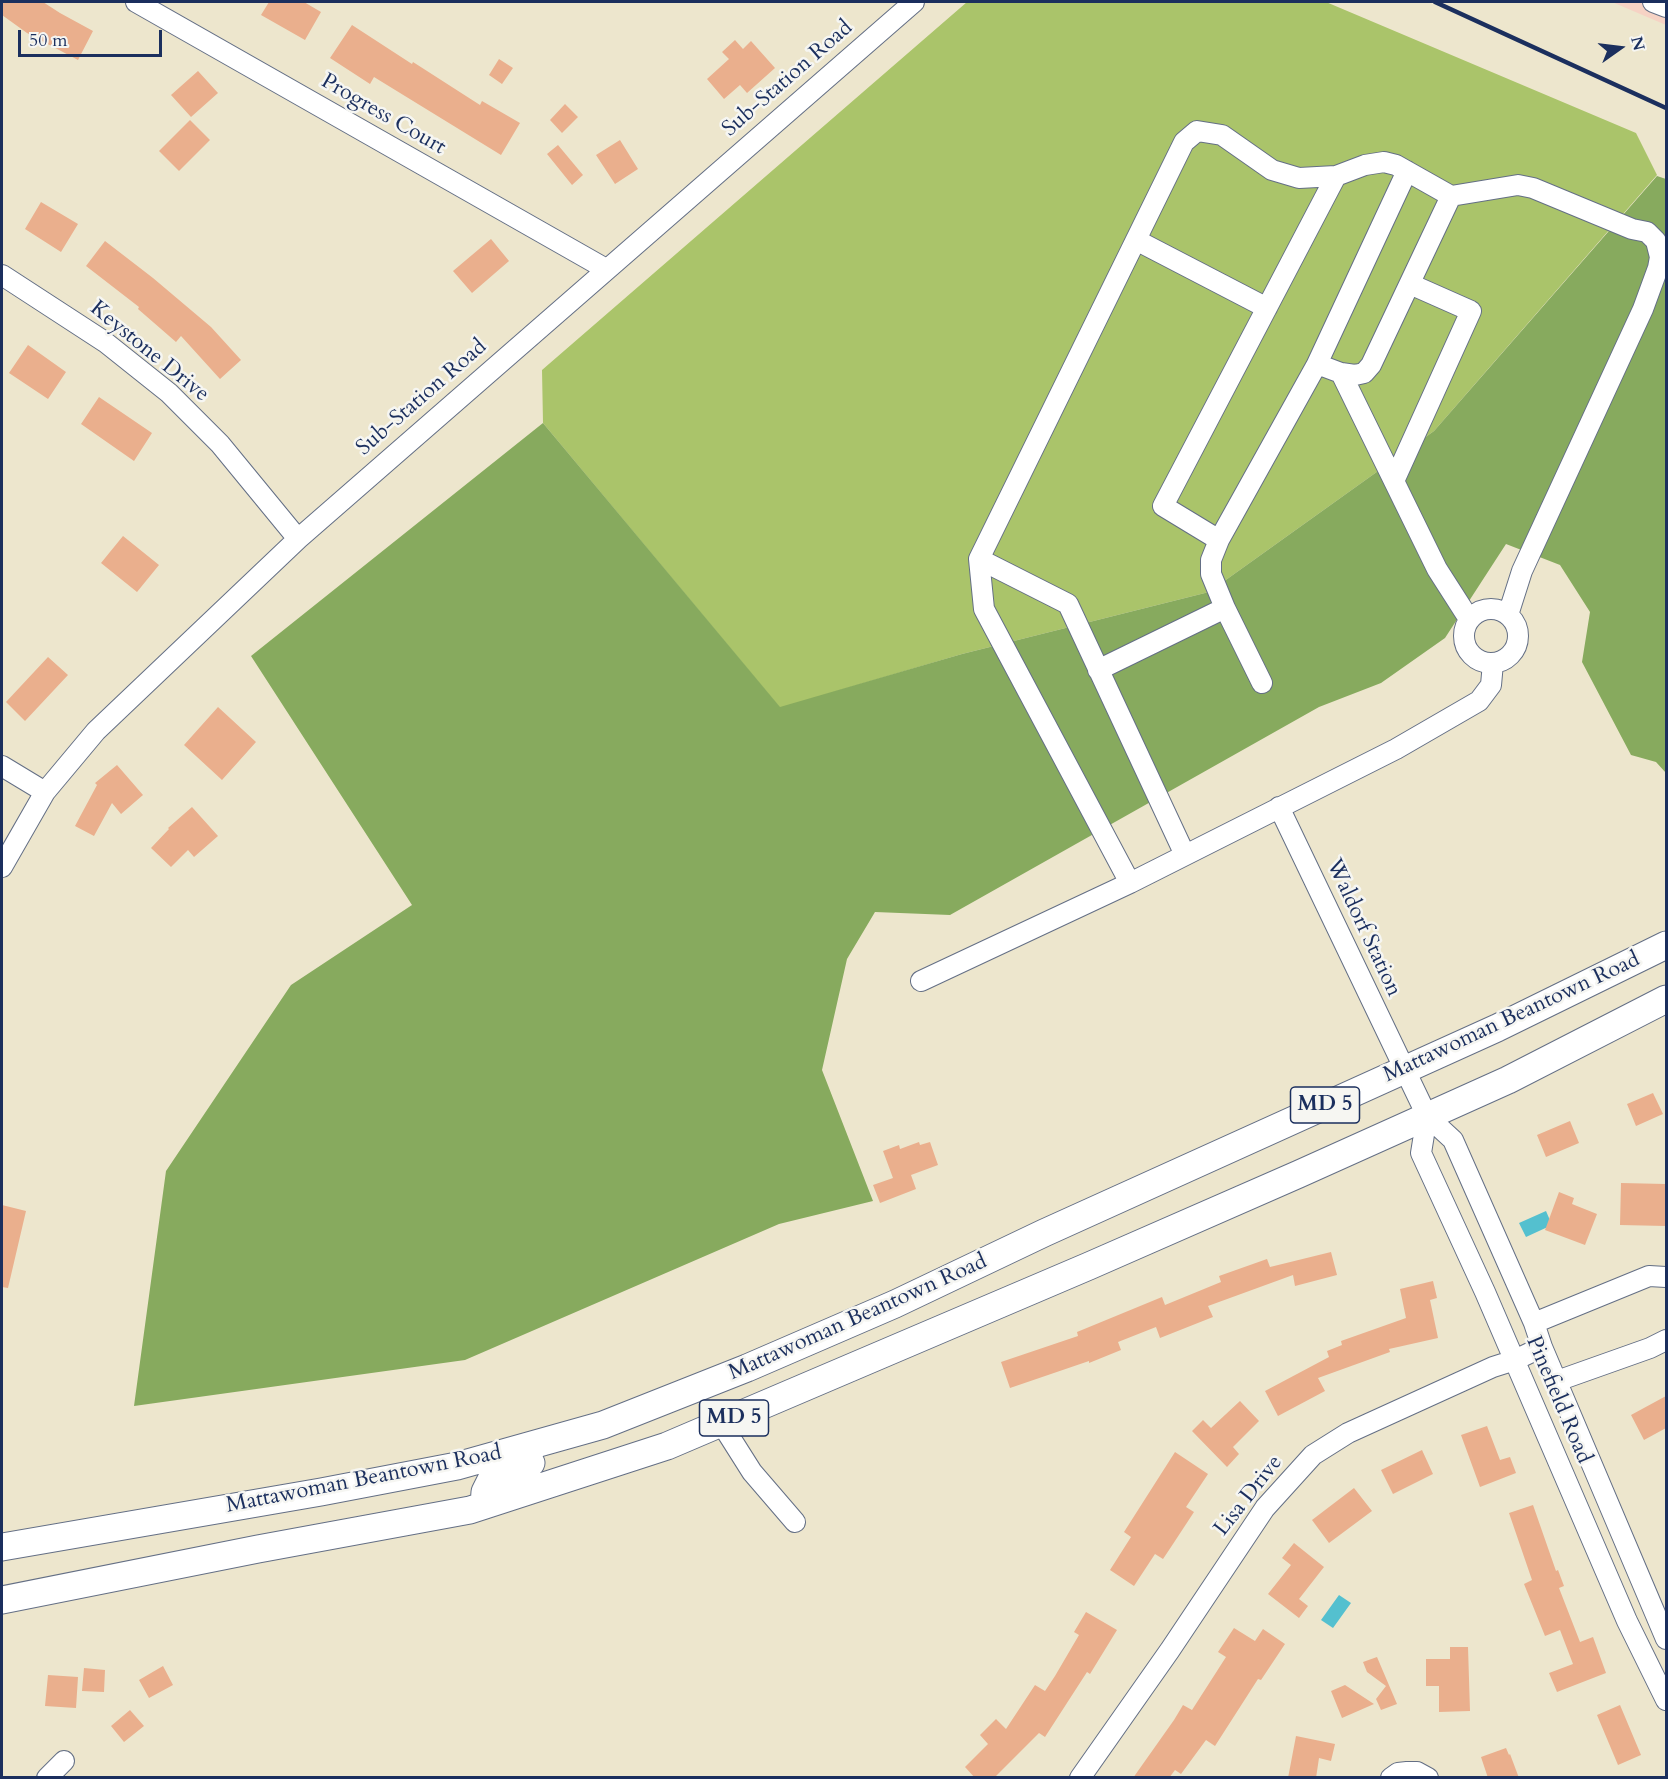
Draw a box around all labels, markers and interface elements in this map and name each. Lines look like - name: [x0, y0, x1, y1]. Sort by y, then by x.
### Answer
- street label: Sub-Station Road: [717, 15, 859, 143]
- scale bar: [21, 18, 165, 56]
- north arrow: [1590, 18, 1650, 78]
- text: 50 m: [29, 28, 68, 53]
- text: N: [1625, 34, 1650, 53]
- street label: Progress Court: [316, 69, 450, 161]
- street label: Keystone Drive: [84, 296, 214, 408]
- street label: Sub-Station Road: [351, 334, 493, 462]
- street label: Waldorf Station: [1320, 855, 1406, 1001]
- street label: Mattawoman Beantown Road: [1380, 947, 1644, 1089]
- road number: MD 5: [1290, 1087, 1360, 1123]
- street label: Mattawoman Beantown Road: [725, 1249, 991, 1387]
- street label: Pinefield Road: [1519, 1332, 1597, 1468]
- road number: MD 5: [700, 1400, 768, 1436]
- street label: Mattawoman Beantown Road: [224, 1440, 504, 1520]
- street label: Lisa Drive: [1209, 1450, 1289, 1542]

